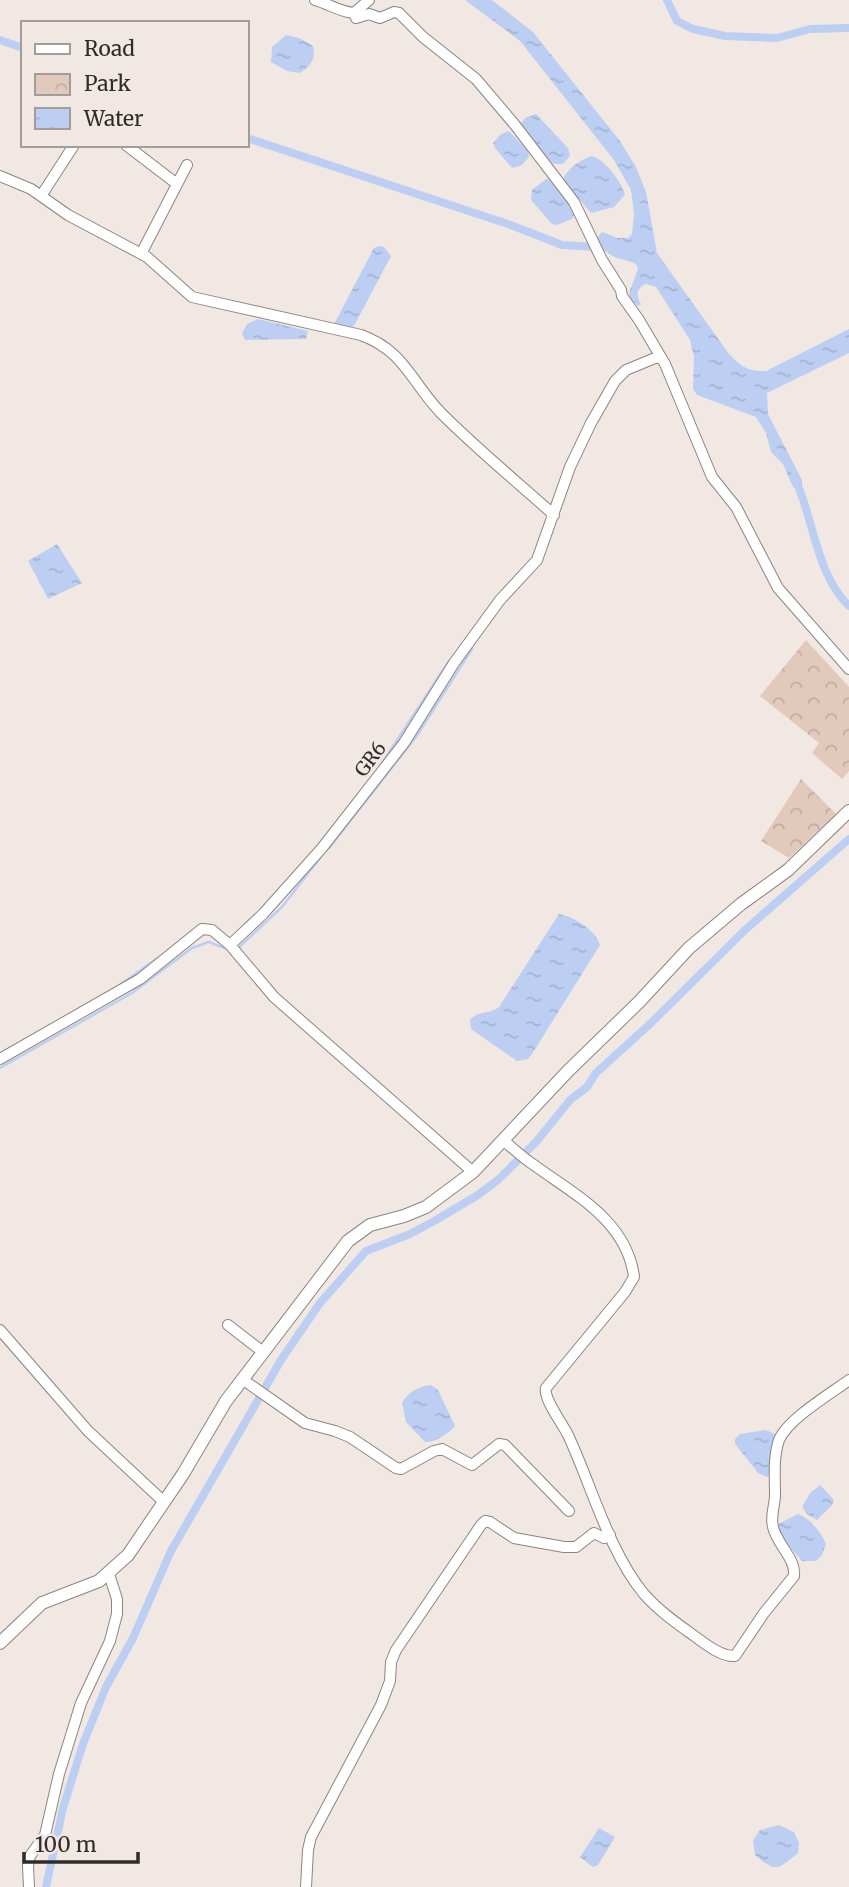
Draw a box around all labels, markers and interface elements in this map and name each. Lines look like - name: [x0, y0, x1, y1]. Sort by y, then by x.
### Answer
- legend: [21, 21, 248, 147]
- text: Road: [84, 35, 135, 62]
- text: Park: [84, 70, 131, 97]
- text: Water: [83, 105, 143, 132]
- street label: GR6: [349, 737, 391, 781]
- scale bar: [24, 1820, 138, 1864]
- text: 100 m: [35, 1831, 97, 1858]

